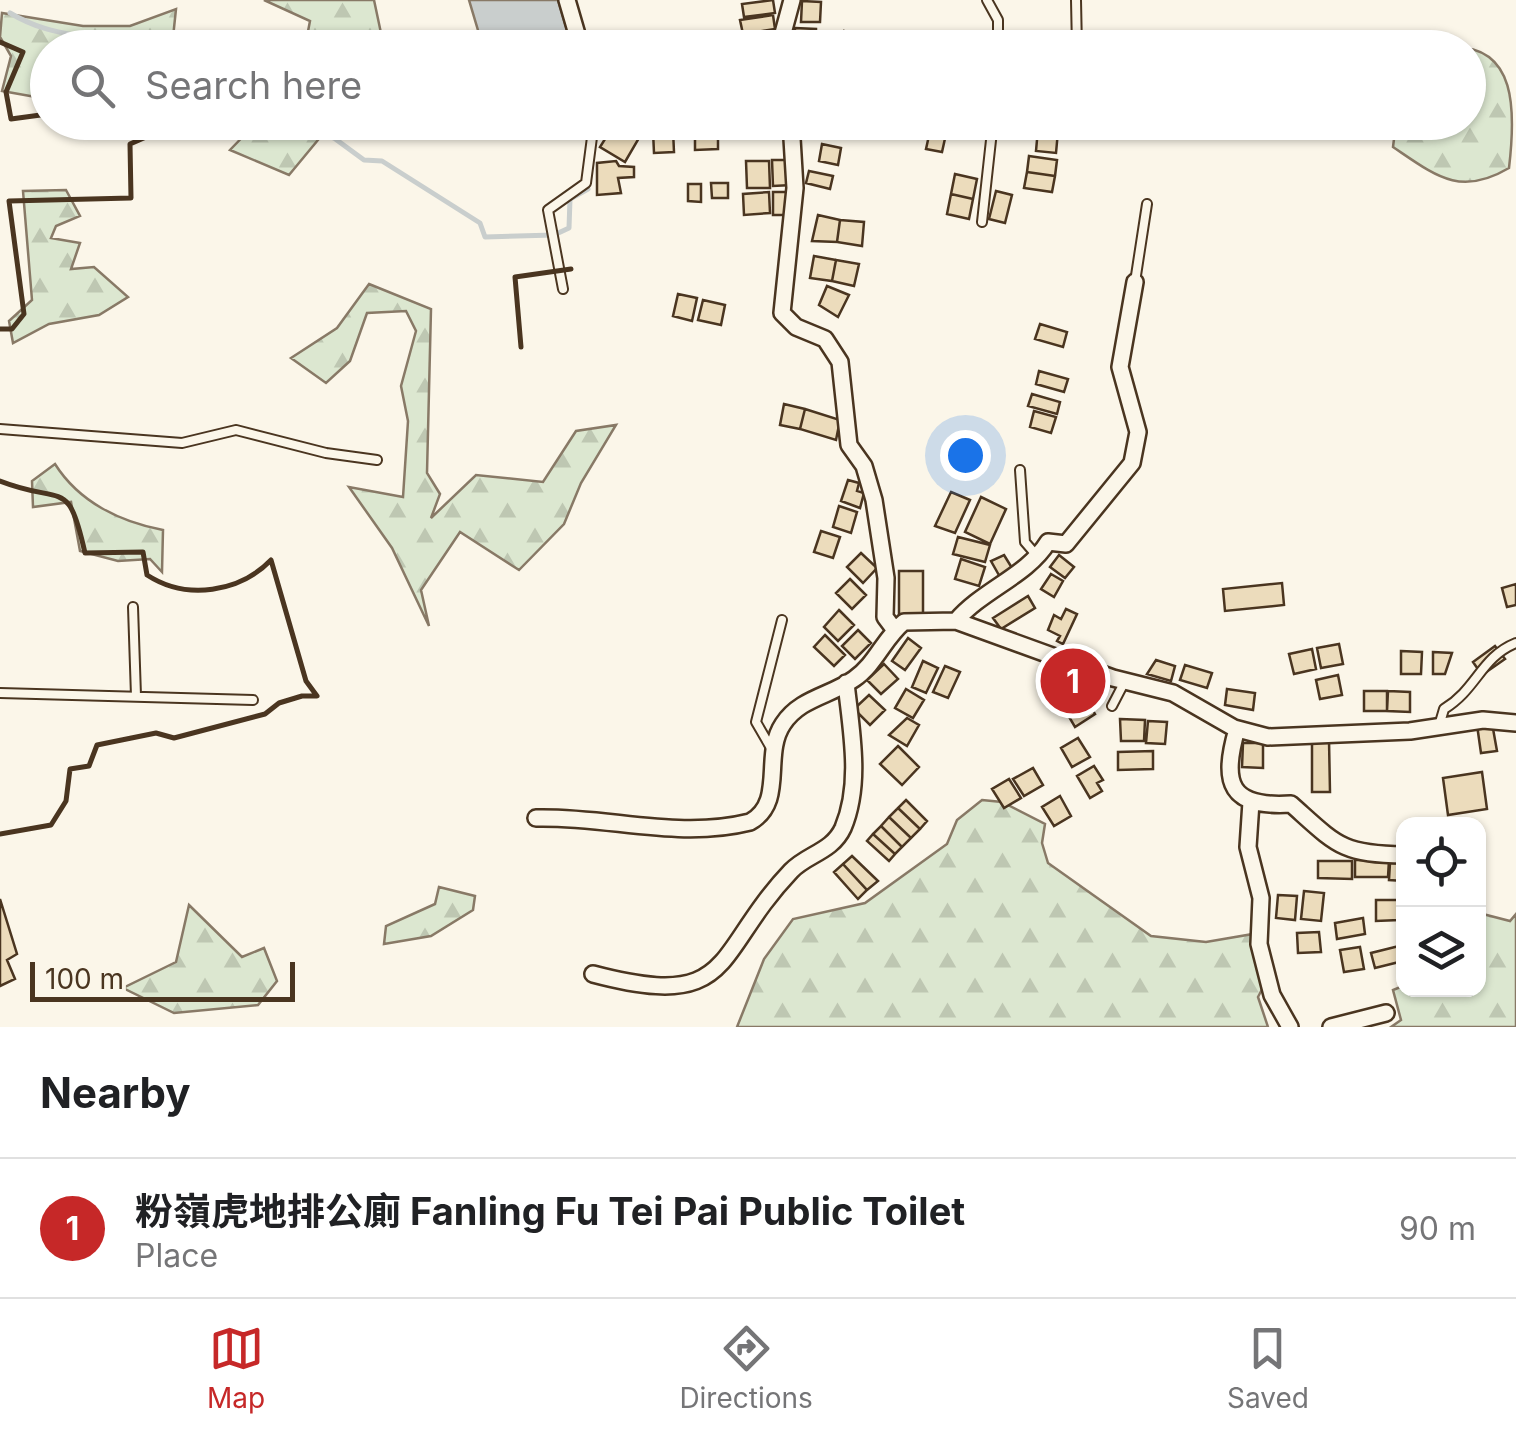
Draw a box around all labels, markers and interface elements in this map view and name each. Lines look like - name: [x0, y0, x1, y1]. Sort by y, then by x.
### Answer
- search box: [30, 30, 1486, 140]
- icon: search: [65, 58, 120, 113]
- text: Search here: [145, 62, 362, 108]
- your location: [940, 430, 991, 481]
- pin: 1: [1040, 644, 1106, 718]
- map controls: [1396, 817, 1486, 997]
- button: locate: [1396, 817, 1486, 907]
- button: layers: [1396, 907, 1486, 997]
- scale bar: [30, 957, 295, 1001]
- text: 100 m: [45, 962, 124, 996]
- text: Nearby: [40, 1067, 191, 1118]
- text: 粉嶺虎地排公廁 Fanling Fu Tei Pai Public Toilet: [135, 1188, 965, 1234]
- text: 1: [66, 1209, 79, 1248]
- text: 90 m: [1399, 1209, 1476, 1248]
- text: Place: [135, 1236, 218, 1275]
- tab: Map: [207, 1321, 265, 1415]
- tab: Directions: [679, 1321, 813, 1415]
- tab: Saved: [1227, 1321, 1309, 1415]

